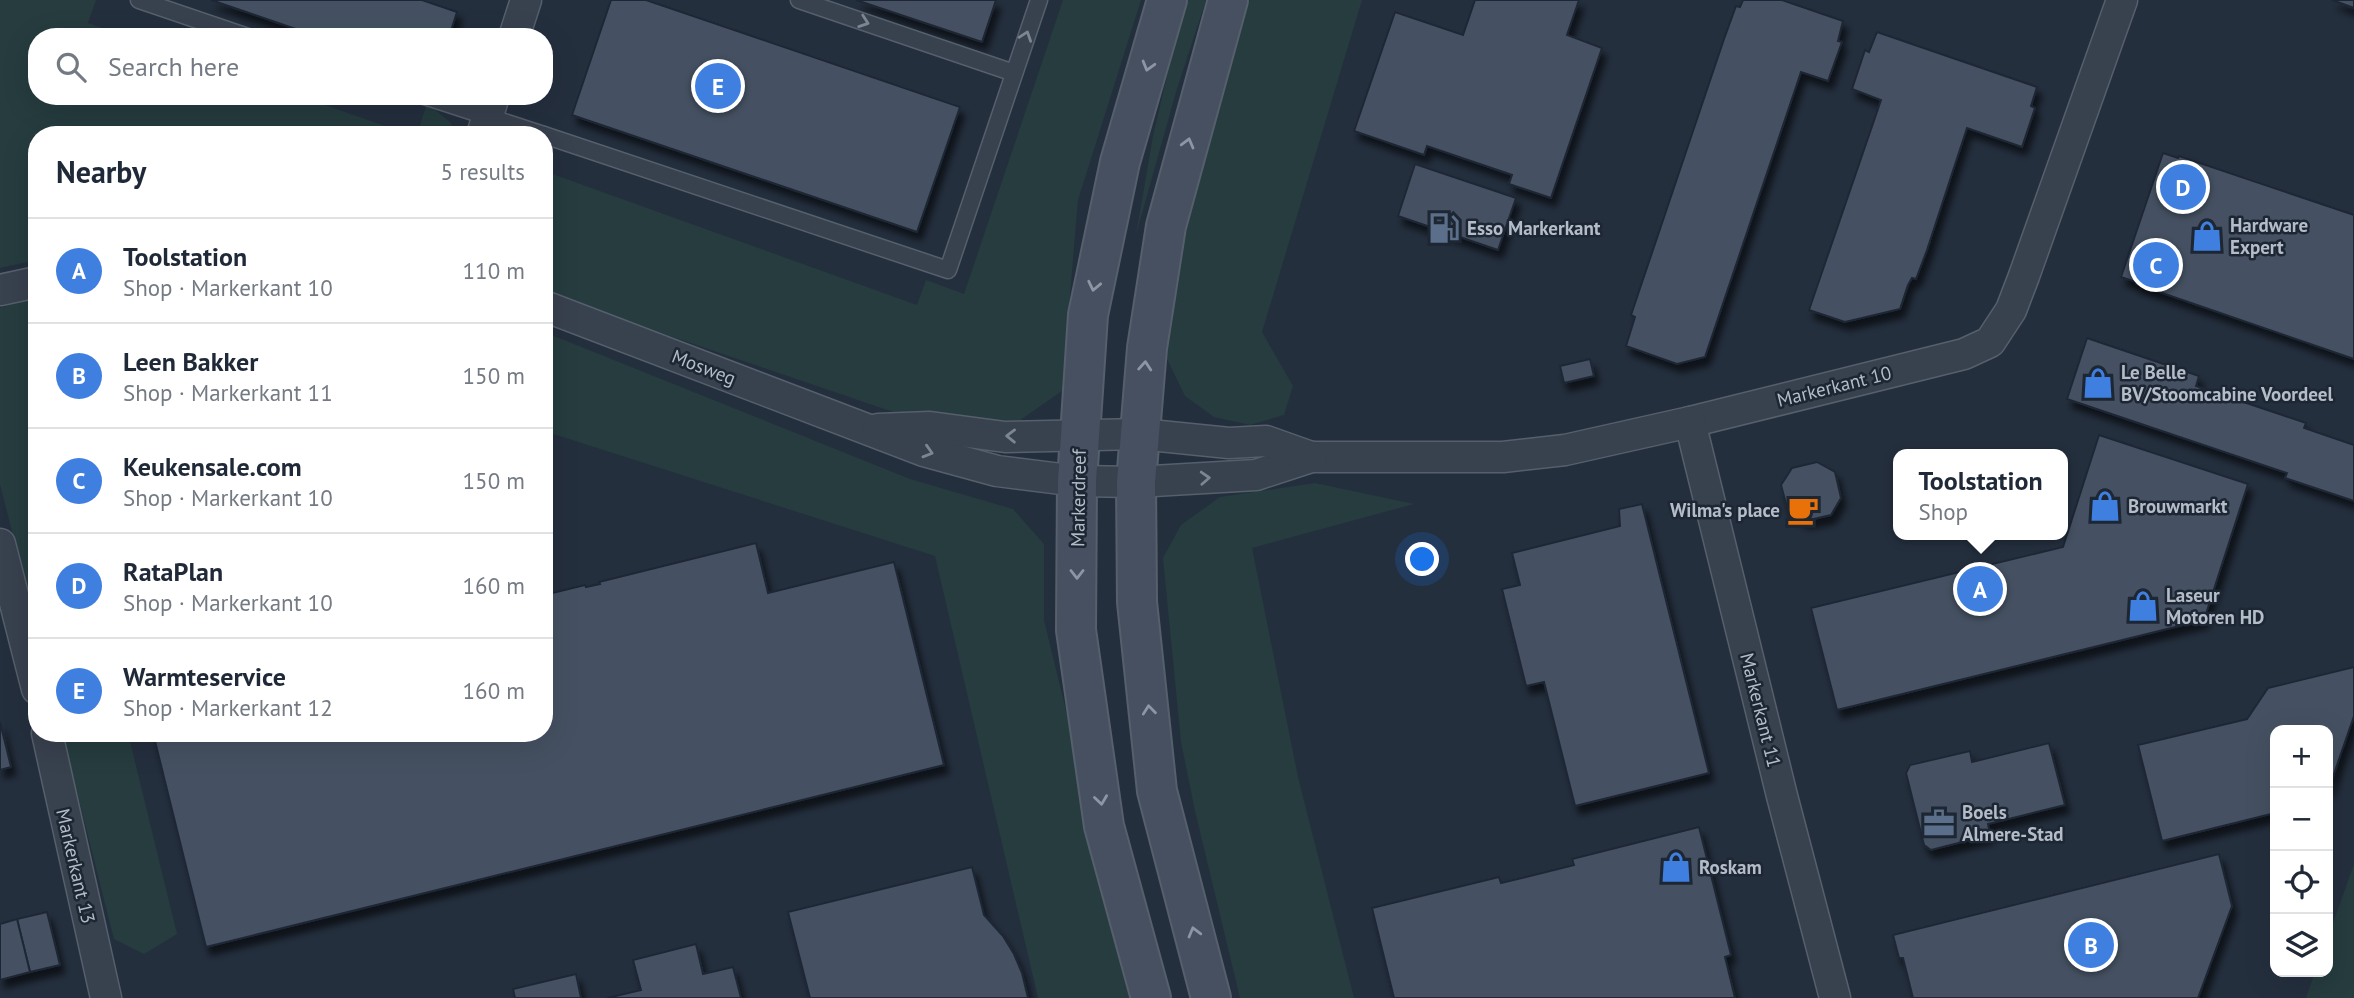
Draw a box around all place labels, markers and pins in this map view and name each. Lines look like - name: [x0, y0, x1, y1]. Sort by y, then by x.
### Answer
- pin: E: [695, 60, 741, 112]
- pin: D: [2160, 161, 2206, 213]
- fuel station icon: Esso Markerkant: [1427, 211, 1461, 245]
- place label: Hardware Expert: [2230, 213, 2308, 259]
- place label: Esso Markerkant: [1467, 216, 1601, 240]
- shop icon: Hardware Expert: [2190, 219, 2224, 253]
- pin: C: [2133, 239, 2179, 291]
- place label: Le Belle BV/Stoomcabine Voordeel: [2121, 360, 2333, 406]
- shop icon: Le Belle BV/Stoomcabine Voordeel: [2081, 366, 2115, 400]
- shop icon: Brouwmarkt: [2088, 489, 2122, 523]
- cafe icon: Wilma's place: [1786, 493, 1820, 527]
- place label: Brouwmarkt: [2128, 494, 2228, 518]
- place label: Wilma's place: [1670, 498, 1780, 522]
- pin: A: [1957, 563, 2003, 615]
- place label: Laseur Motoren HD: [2166, 583, 2264, 629]
- shop icon: Laseur Motoren HD: [2126, 589, 2160, 623]
- place label: Boels Almere-Stad: [1962, 800, 2064, 846]
- office icon: Boels Almere-Stad: [1922, 806, 1956, 840]
- shop icon: Roskam: [1659, 850, 1693, 884]
- place label: Roskam: [1699, 855, 1762, 879]
- pin: B: [2068, 919, 2114, 971]

